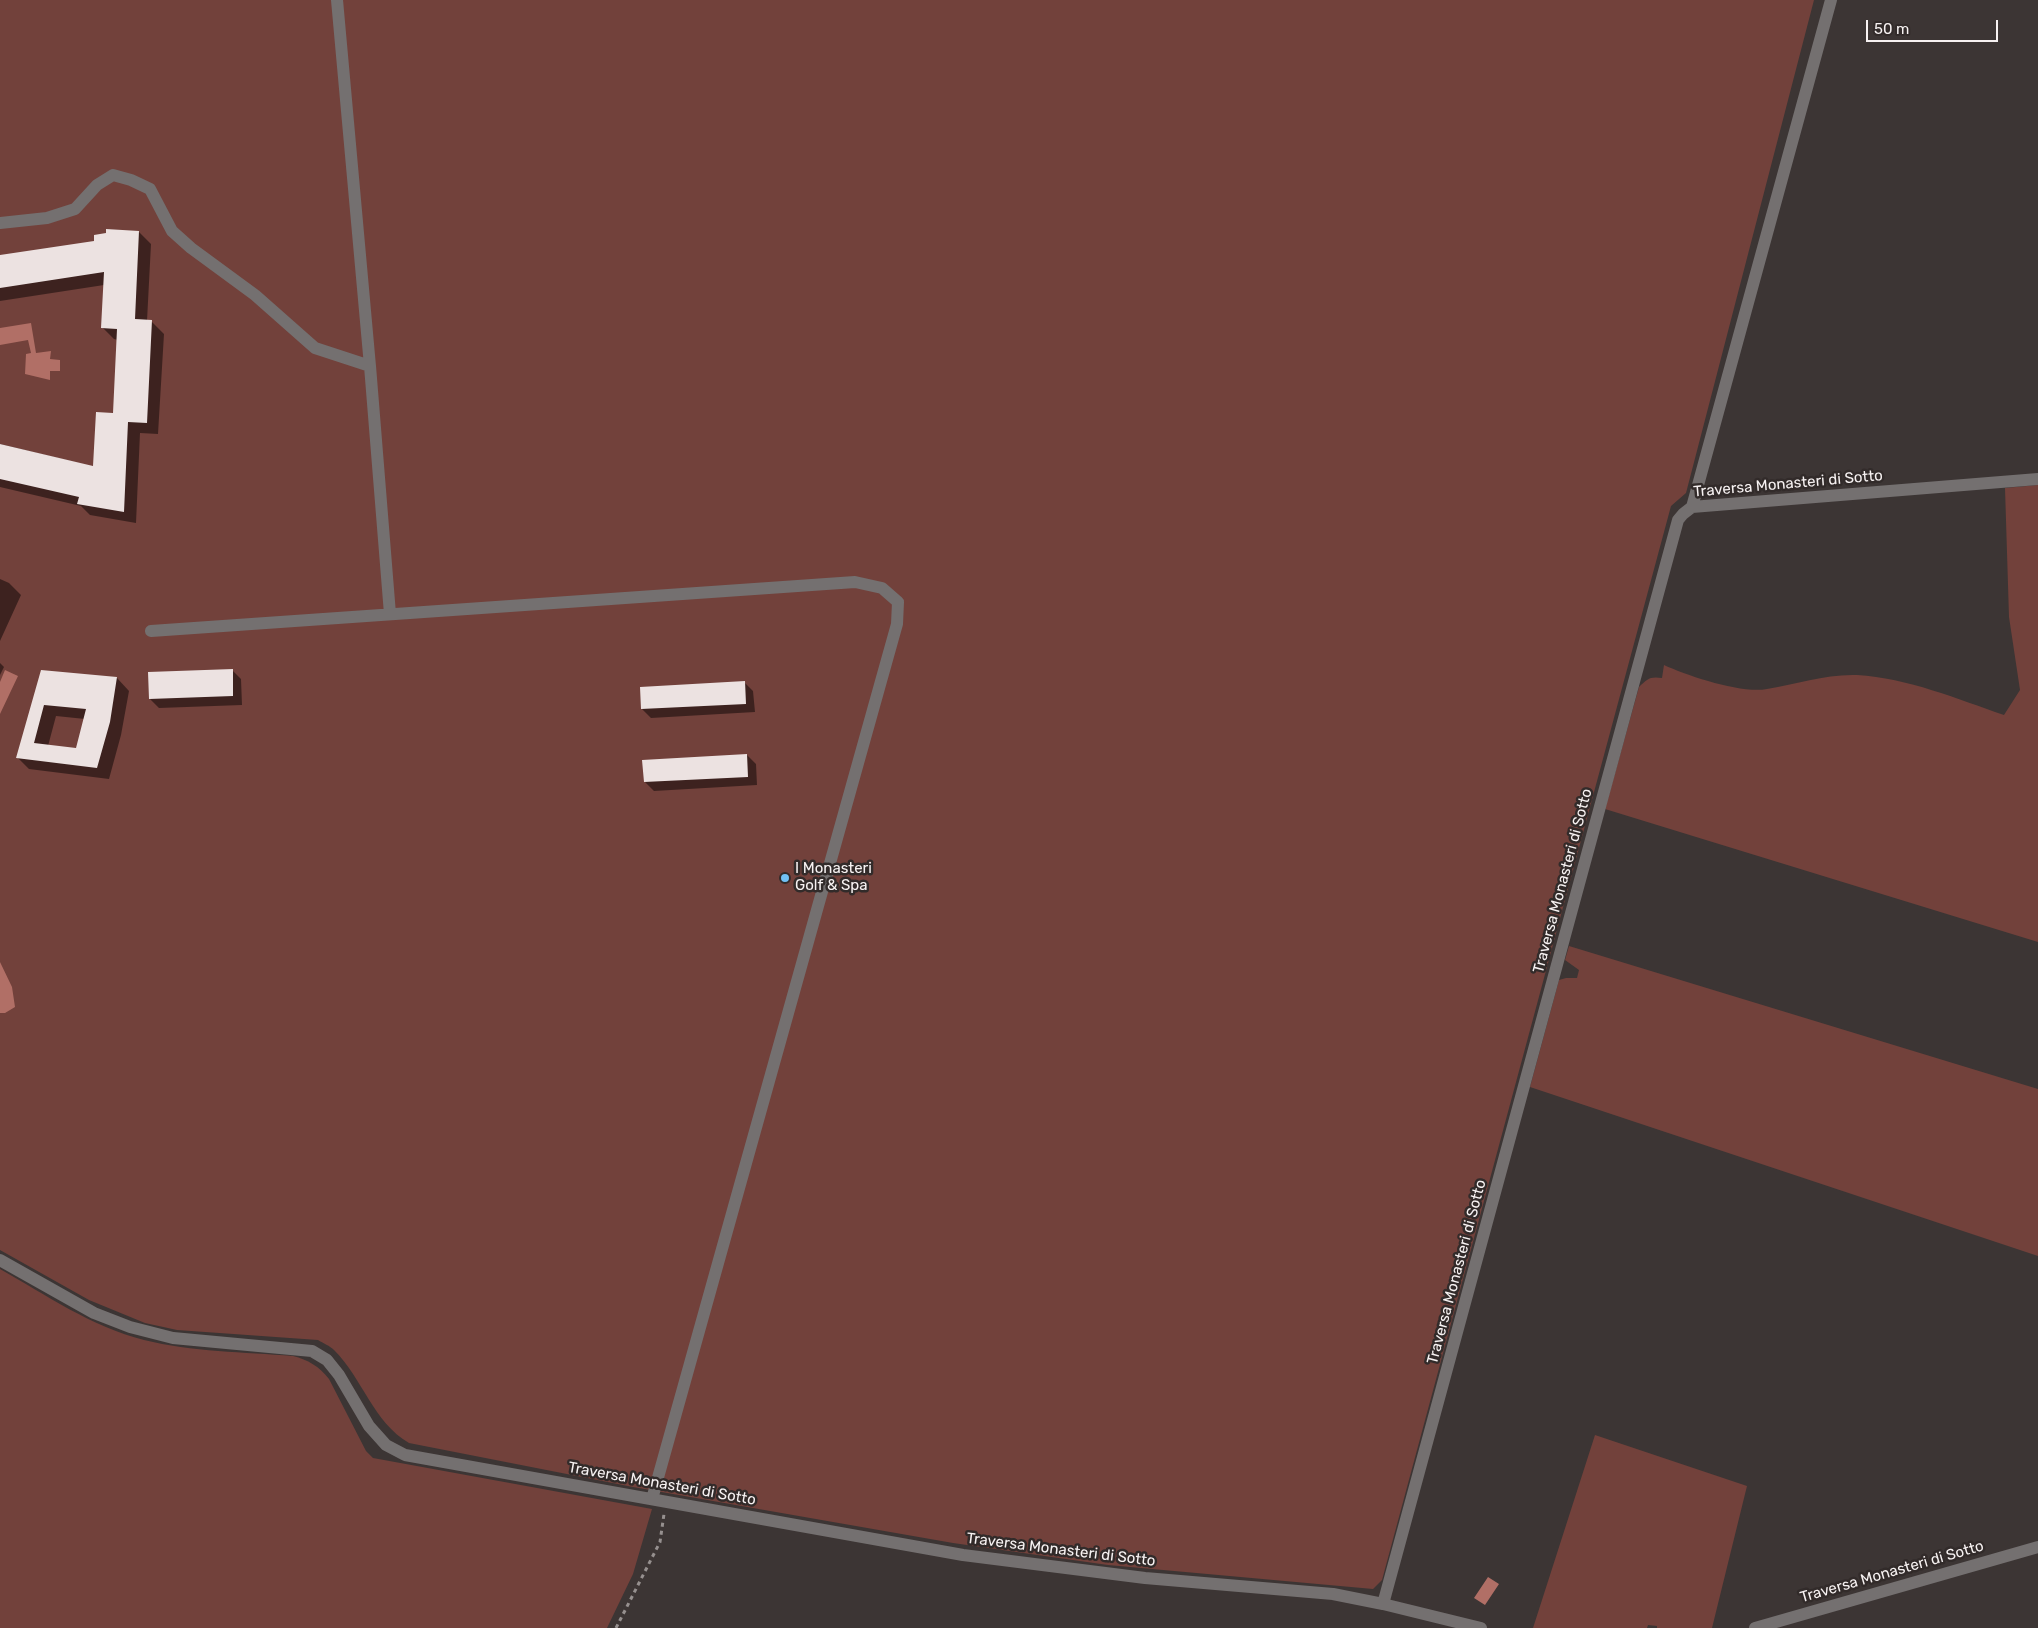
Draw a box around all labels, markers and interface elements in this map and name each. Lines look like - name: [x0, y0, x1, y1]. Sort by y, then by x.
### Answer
- scale bar: [1868, 10, 2000, 42]
- text: 50 m: [1874, 20, 1909, 38]
- street label: Traversa Monasteri di Sotto: [1693, 467, 1883, 501]
- street label: Traversa Monasteri di Sotto: [1530, 787, 1596, 975]
- place label: I Monasteri Golf & Spa: [795, 860, 872, 895]
- marker: I Monasteri Golf & Spa: [779, 872, 791, 884]
- street label: Traversa Monasteri di Sotto: [1424, 1178, 1490, 1366]
- street label: Traversa Monasteri di Sotto: [567, 1459, 757, 1509]
- street label: Traversa Monasteri di Sotto: [966, 1529, 1156, 1571]
- street label: Traversa Monasteri di Sotto: [1798, 1537, 1986, 1607]

